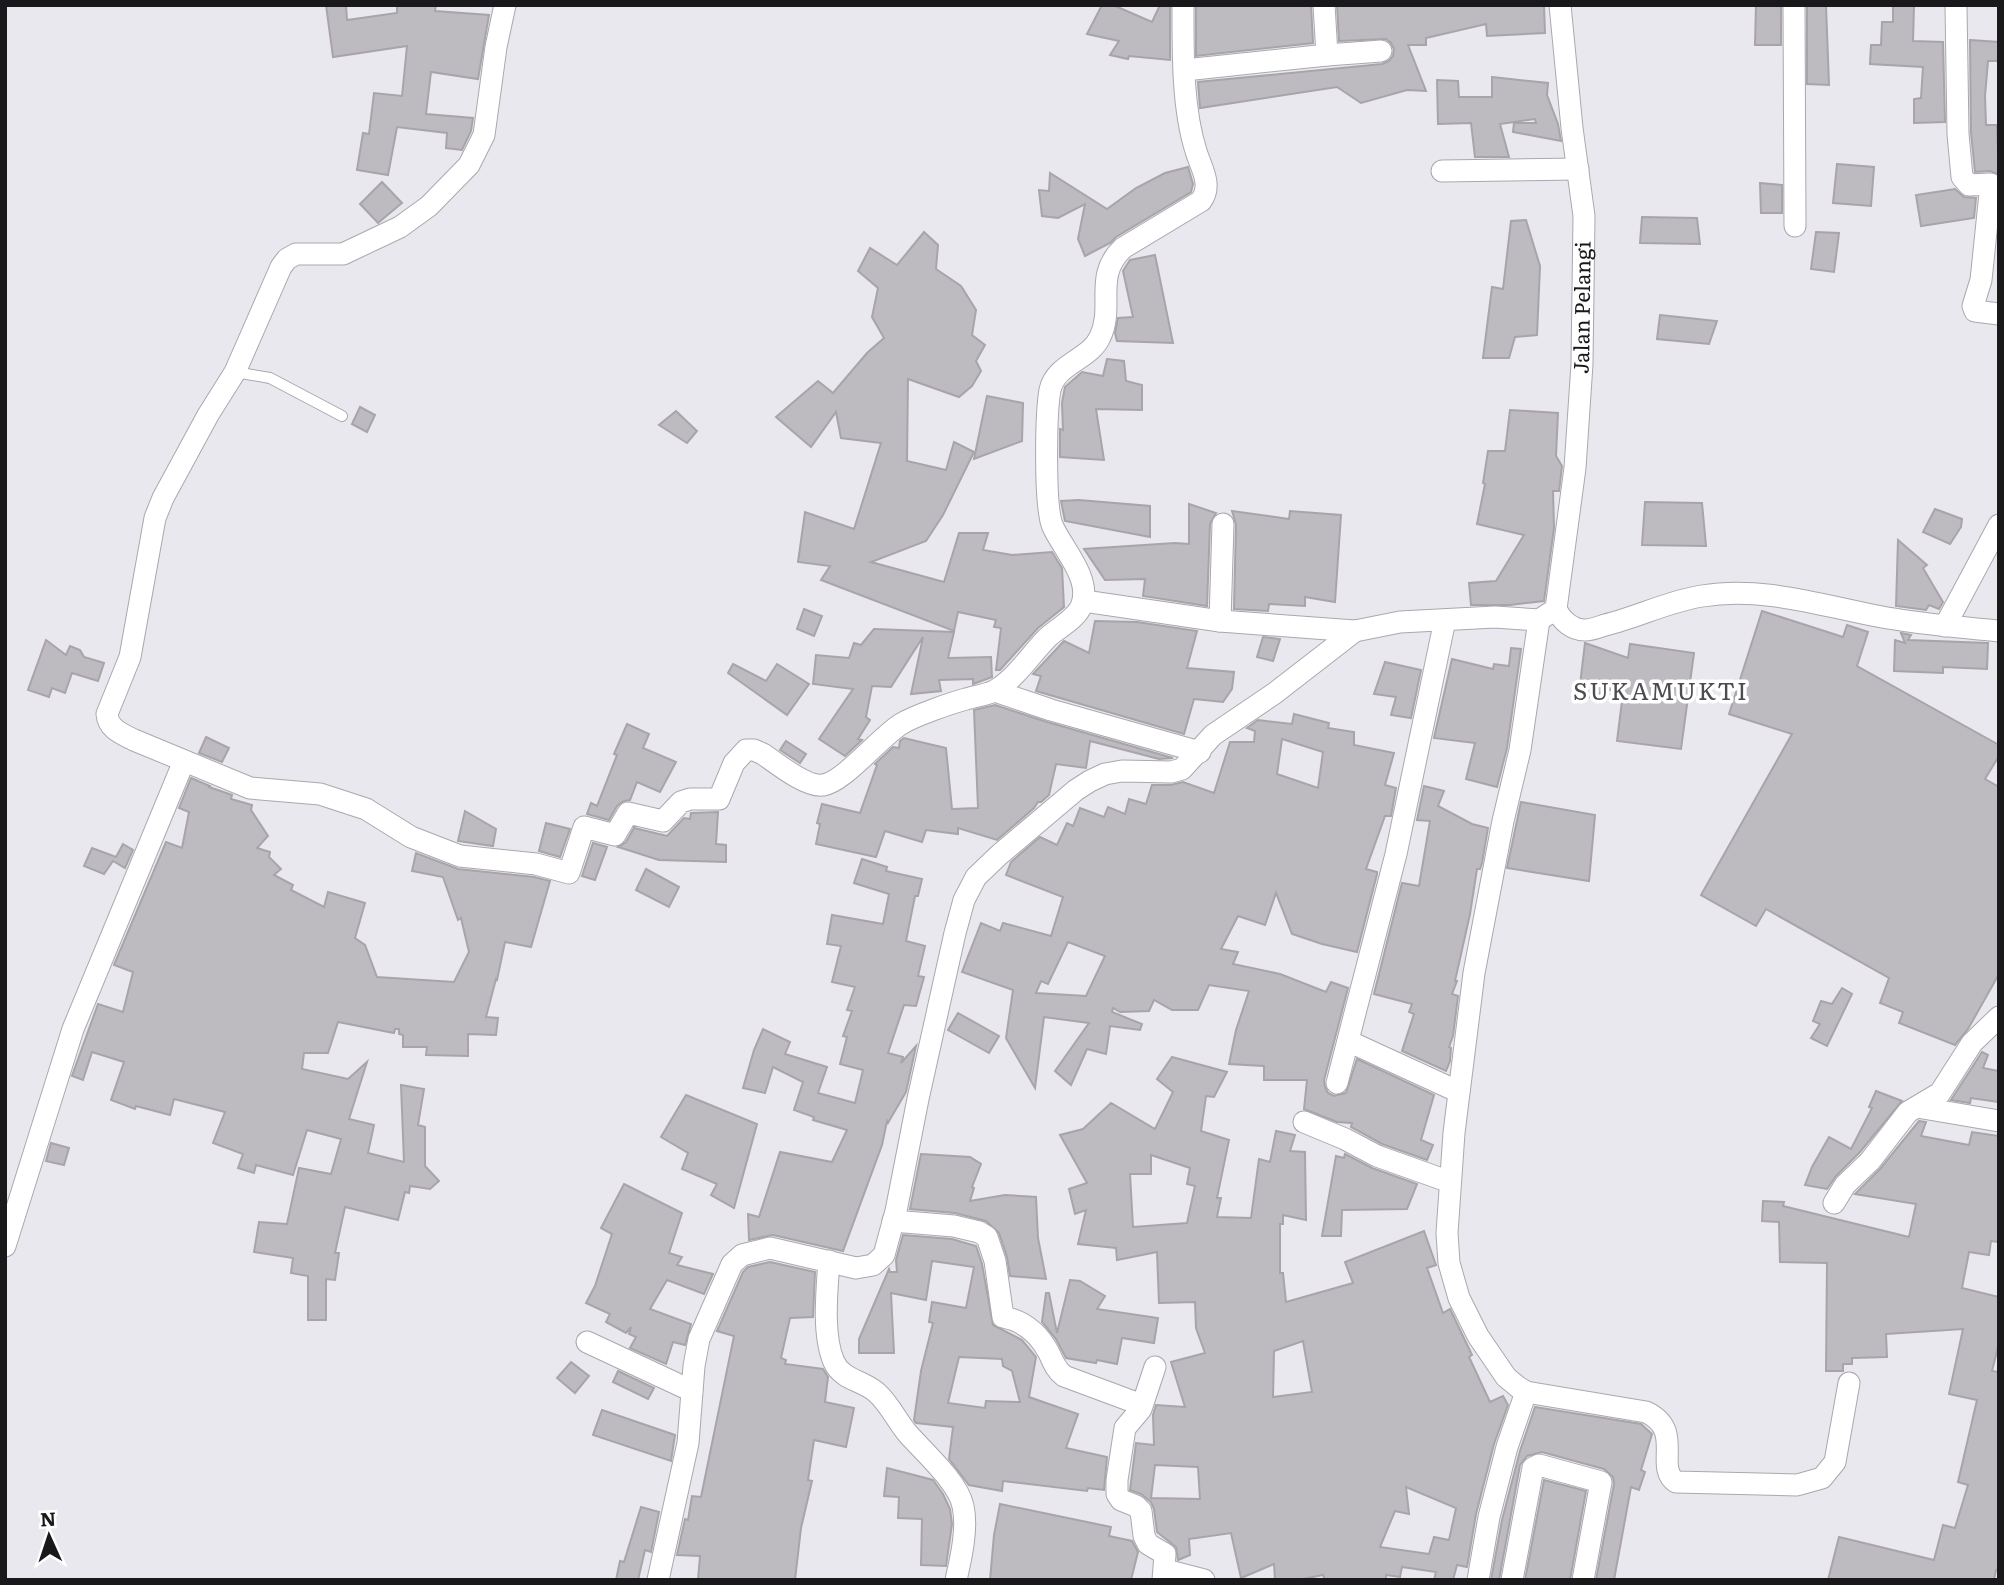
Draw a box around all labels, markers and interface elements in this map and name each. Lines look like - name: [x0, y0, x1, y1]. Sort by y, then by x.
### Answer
- street label: Jalan Pelangi: [1563, 241, 1597, 375]
- district label: SUKAMUKTI: [1573, 672, 1749, 707]
- north arrow: [14, 1501, 84, 1571]
- text: N: [39, 1504, 57, 1532]

